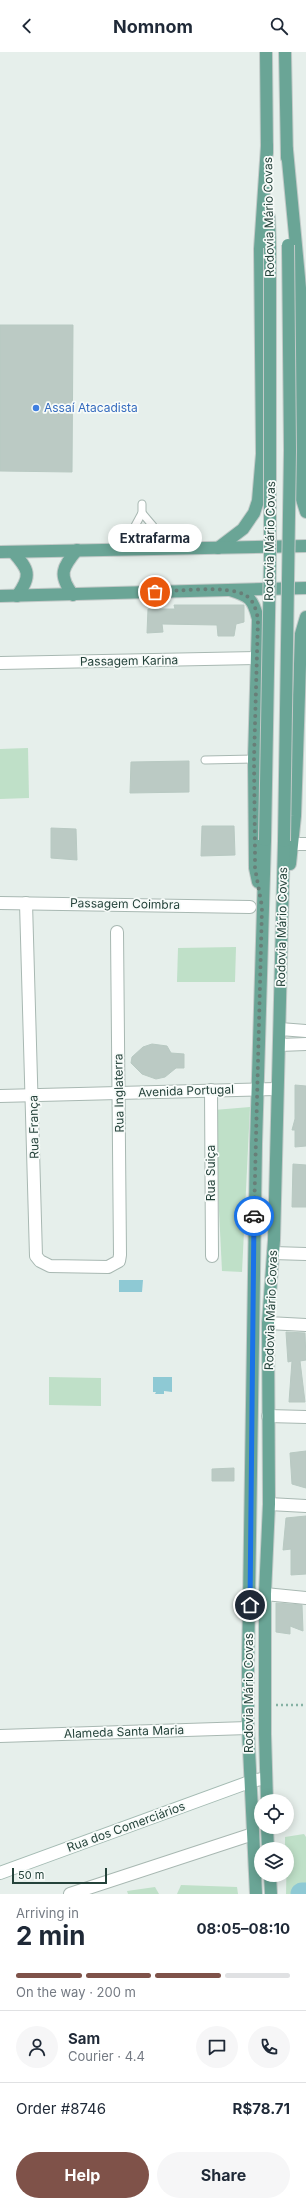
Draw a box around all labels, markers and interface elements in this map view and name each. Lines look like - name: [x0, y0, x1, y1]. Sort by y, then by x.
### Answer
- icon: back: [16, 15, 38, 37]
- icon: search: [268, 15, 290, 37]
- text: Nomnom: [113, 16, 193, 37]
- street label: Rodovia Mário Covas: [260, 157, 277, 277]
- place label: Assaí Atacadista: [44, 400, 138, 415]
- marker: Assaí Atacadista: [31, 403, 41, 413]
- street label: Rodovia Mário Covas: [261, 481, 278, 601]
- callout: Extrafarma: [108, 524, 202, 552]
- text: Extrafarma: [120, 530, 190, 546]
- pin: [138, 575, 172, 609]
- icon: bag: [144, 581, 166, 603]
- street label: Passagem Karina: [80, 652, 178, 669]
- street label: Rodovia Mário Covas: [273, 867, 290, 987]
- street label: Passagem Coimbra: [70, 895, 180, 912]
- street label: Rua Inglaterra: [110, 1053, 127, 1133]
- street label: Avenida Portugal: [138, 1081, 234, 1100]
- street label: Rua França: [25, 1095, 42, 1159]
- street label: Rua Suiça: [203, 1145, 218, 1201]
- courier: [234, 1196, 274, 1236]
- icon: car: [243, 1205, 265, 1227]
- street label: Rodovia Mário Covas: [261, 1250, 280, 1370]
- pin: [233, 1588, 267, 1622]
- icon: home: [239, 1594, 261, 1616]
- street label: Rodovia Mário Covas: [241, 1633, 256, 1753]
- street label: Alameda Santa Maria: [64, 1722, 184, 1741]
- map controls: [254, 1794, 294, 1882]
- button: locate: [254, 1794, 294, 1834]
- street label: Rua dos Comerciários: [65, 1798, 187, 1855]
- button: layers: [254, 1842, 294, 1882]
- scale bar: [12, 1866, 107, 1885]
- text: 50 m: [18, 1868, 44, 1882]
- text: Arriving in: [16, 1905, 79, 1921]
- text: 08:05–08:10: [196, 1919, 290, 1938]
- text: 2 min: [16, 1920, 86, 1951]
- text: On the way · 200 m: [16, 1984, 136, 2000]
- button: person: [16, 2026, 58, 2068]
- button: chat: [196, 2026, 238, 2068]
- button: phone: [248, 2026, 290, 2068]
- text: Sam: [68, 2029, 100, 2048]
- text: Courier · 4.4: [68, 2048, 145, 2064]
- text: Order #8746: [16, 2099, 106, 2118]
- text: R$78.71: [233, 2099, 290, 2118]
- button: Help: [16, 2152, 149, 2198]
- button: Share: [157, 2152, 290, 2198]

